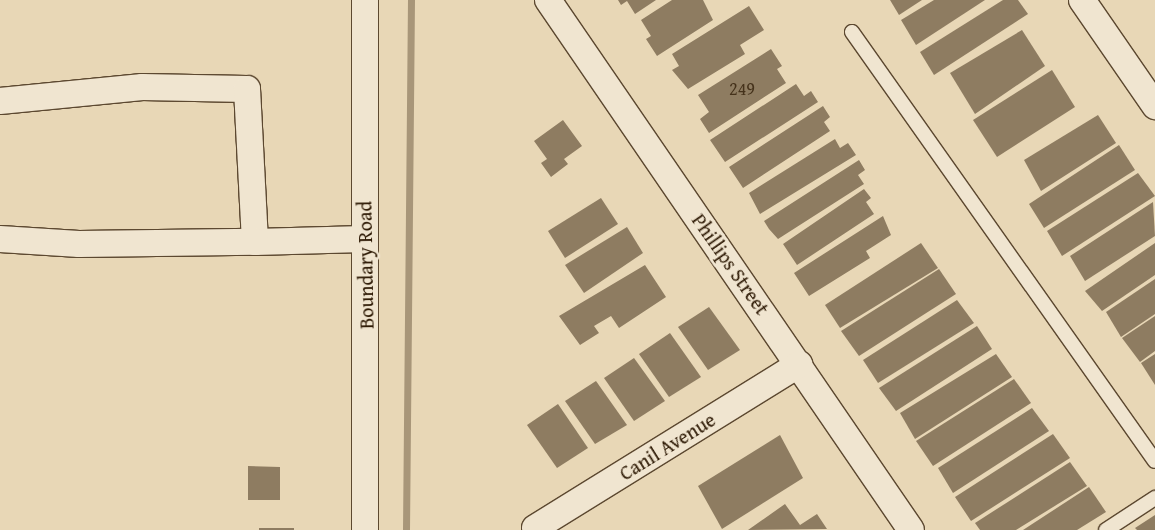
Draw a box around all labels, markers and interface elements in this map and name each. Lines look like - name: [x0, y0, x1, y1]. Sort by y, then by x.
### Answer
- house number: 249: [729, 78, 755, 100]
- street label: Boundary Road: [352, 201, 378, 329]
- street label: Phillips Street: [687, 209, 775, 319]
- street label: Canil Avenue: [615, 407, 719, 485]

